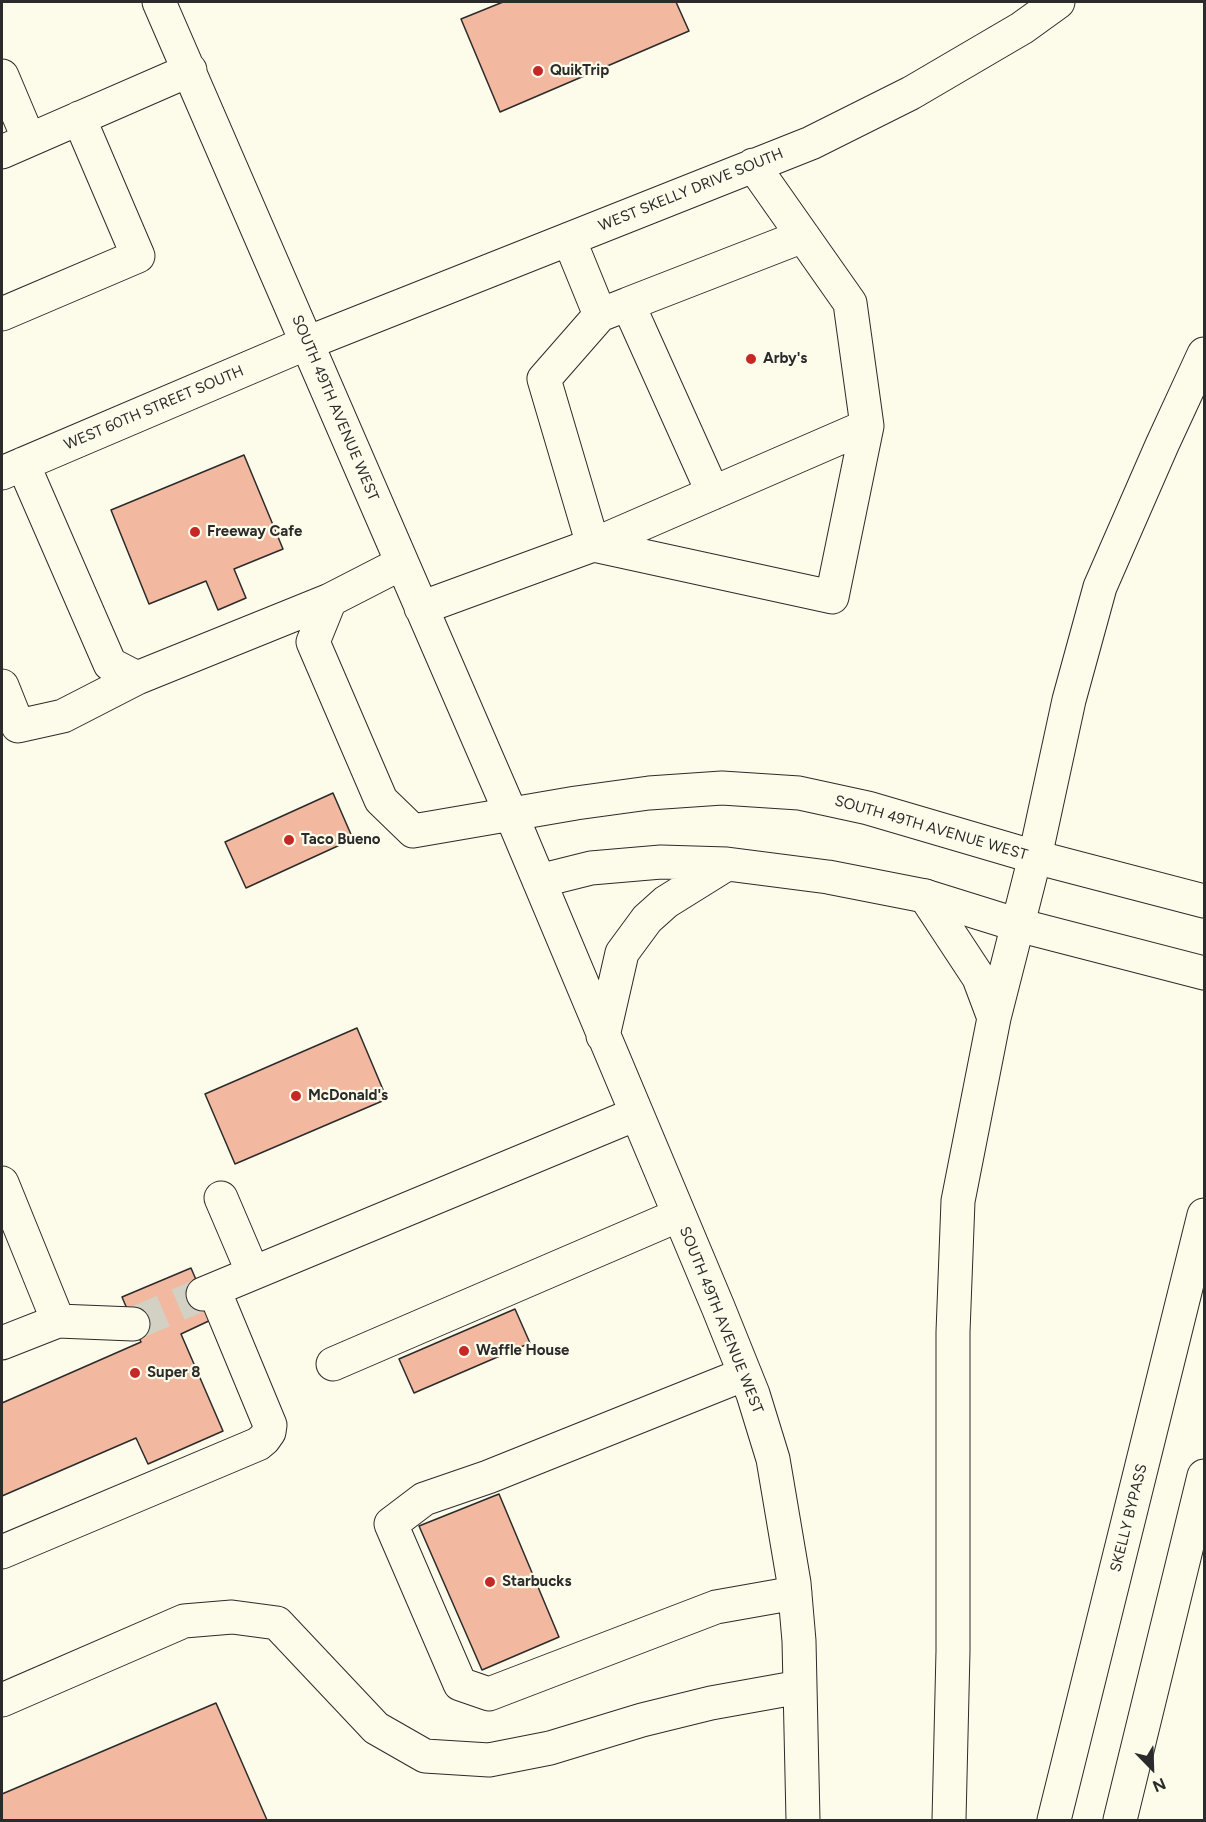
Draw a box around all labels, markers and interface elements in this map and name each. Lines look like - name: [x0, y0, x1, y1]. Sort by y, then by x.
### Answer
- place label: QuikTrip: [550, 62, 609, 80]
- marker: QuikTrip: [531, 64, 545, 78]
- street label: WEST SKELLY DRIVE SOUTH: [596, 145, 786, 235]
- street label: SOUTH 49TH AVENUE WEST: [288, 312, 382, 504]
- place label: Arby's: [763, 350, 807, 368]
- marker: Arby's: [744, 352, 758, 366]
- street label: WEST 60TH STREET SOUTH: [62, 362, 246, 454]
- place label: Freeway Cafe: [207, 523, 302, 541]
- marker: Freeway Cafe: [188, 525, 202, 539]
- street label: SOUTH 49TH AVENUE WEST: [832, 792, 1030, 864]
- place label: Taco Bueno: [301, 831, 380, 849]
- marker: Taco Bueno: [282, 833, 296, 847]
- place label: McDonald's: [308, 1087, 388, 1105]
- marker: McDonald's: [289, 1089, 303, 1103]
- street label: SOUTH 49TH AVENUE WEST: [675, 1224, 767, 1416]
- place label: Waffle House: [476, 1342, 569, 1360]
- marker: Waffle House: [457, 1344, 471, 1358]
- place label: Super 8: [147, 1364, 200, 1382]
- marker: Super 8: [128, 1366, 142, 1380]
- street label: SKELLY BYPASS: [1107, 1462, 1151, 1574]
- place label: Starbucks: [502, 1573, 571, 1591]
- marker: Starbucks: [483, 1575, 497, 1589]
- north arrow: [1122, 1738, 1182, 1798]
- text: N: [1150, 1774, 1169, 1796]

